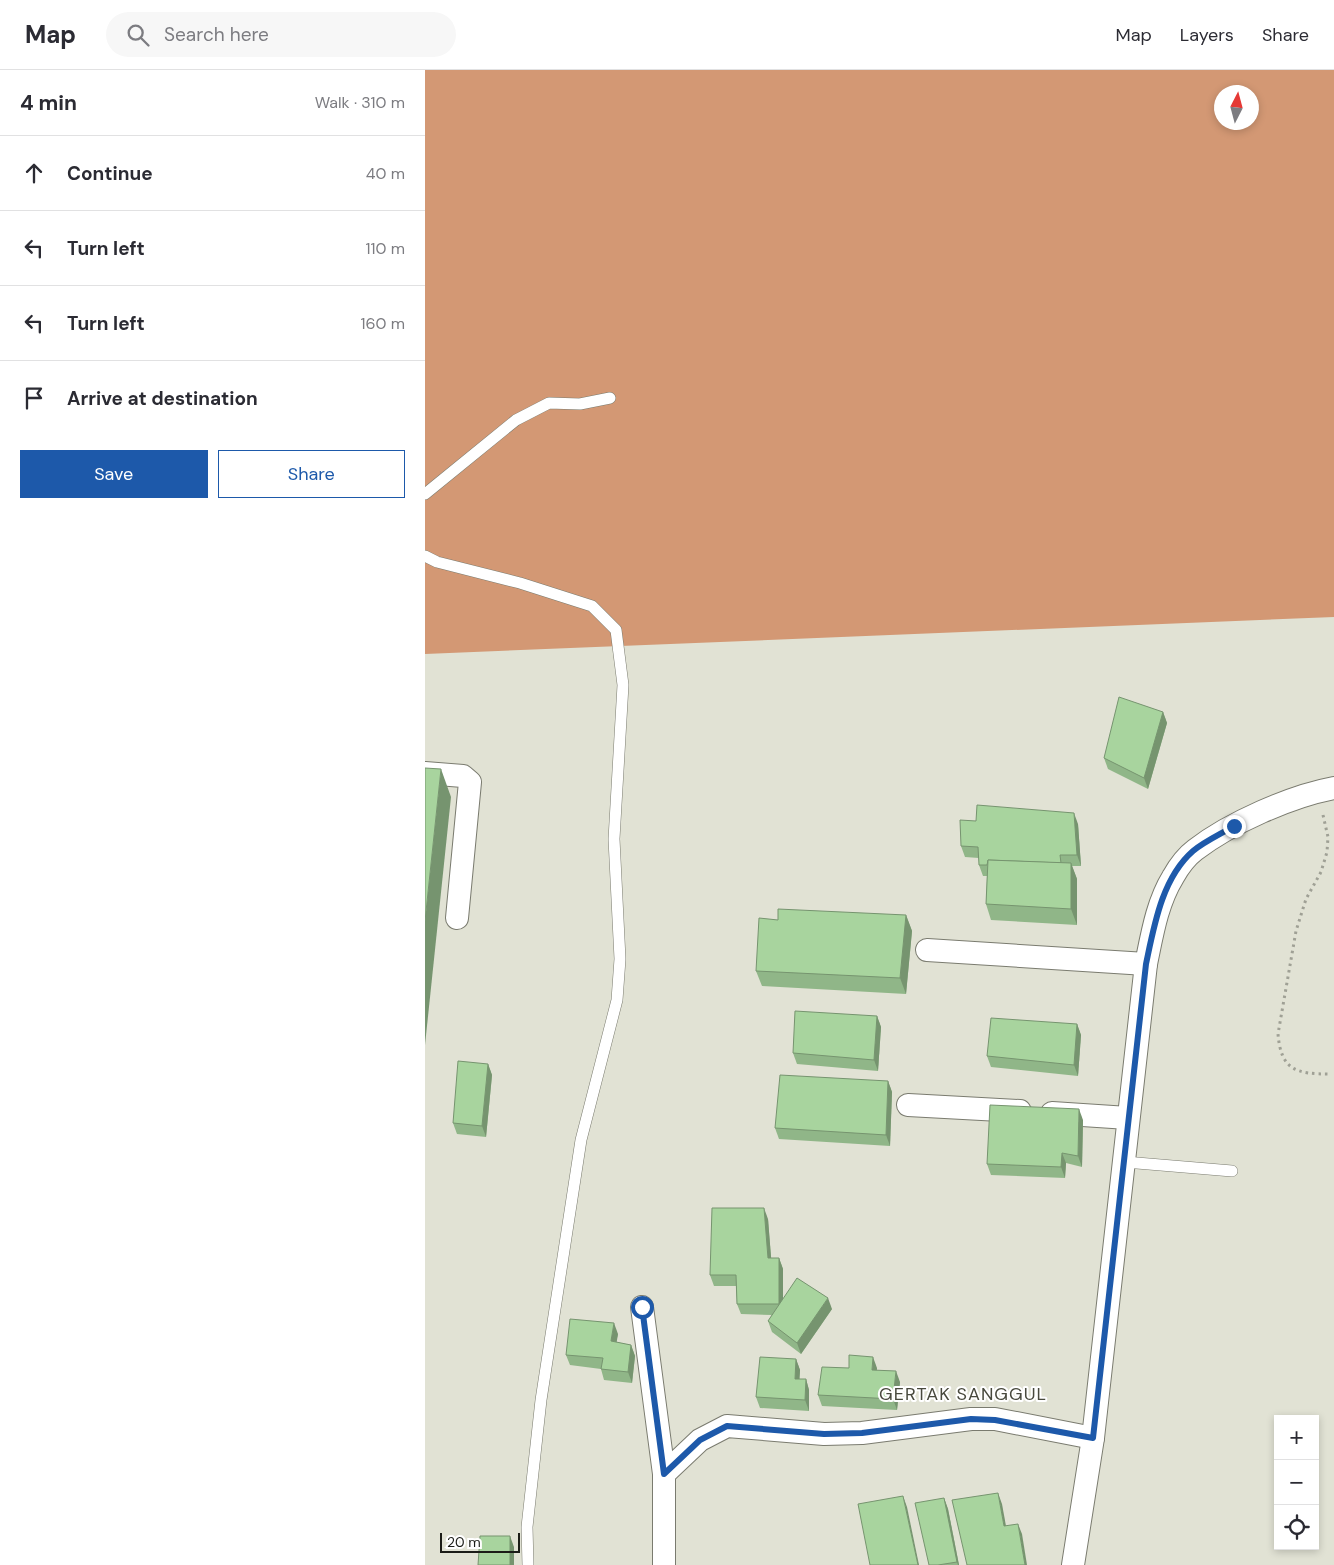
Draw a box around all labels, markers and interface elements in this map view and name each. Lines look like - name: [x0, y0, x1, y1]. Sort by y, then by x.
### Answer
- search box: [106, 12, 456, 57]
- text: Map: [25, 19, 76, 50]
- icon: search: [124, 21, 152, 49]
- text: Search here: [164, 22, 269, 47]
- text: Map: [1116, 23, 1152, 47]
- text: Layers: [1180, 23, 1234, 47]
- text: Share: [1262, 23, 1309, 47]
- north arrow: [1214, 85, 1259, 130]
- text: 4 min: [20, 89, 77, 117]
- text: Walk · 310 m: [315, 92, 405, 113]
- icon: ahead: [20, 159, 48, 187]
- text: Continue: [67, 161, 153, 186]
- text: 40 m: [366, 163, 405, 184]
- icon: left: [20, 234, 48, 262]
- text: Turn left: [67, 236, 145, 261]
- text: 110 m: [366, 238, 405, 259]
- icon: left: [20, 309, 48, 337]
- text: Turn left: [67, 311, 145, 336]
- text: 160 m: [361, 313, 405, 334]
- icon: arrive: [20, 384, 48, 412]
- text: Arrive at destination: [67, 386, 258, 411]
- button: Save: [20, 450, 208, 498]
- button: Share: [218, 450, 405, 498]
- route end: [1223, 815, 1246, 838]
- route start: [631, 1296, 654, 1319]
- district label: GERTAK SANGGUL: [879, 1382, 1047, 1406]
- map controls: [1274, 1415, 1319, 1550]
- button: +: [1274, 1415, 1319, 1460]
- button: −: [1274, 1460, 1319, 1505]
- button: locate: [1274, 1505, 1319, 1550]
- scale bar: [440, 1530, 520, 1553]
- text: 20 m: [447, 1533, 481, 1551]

